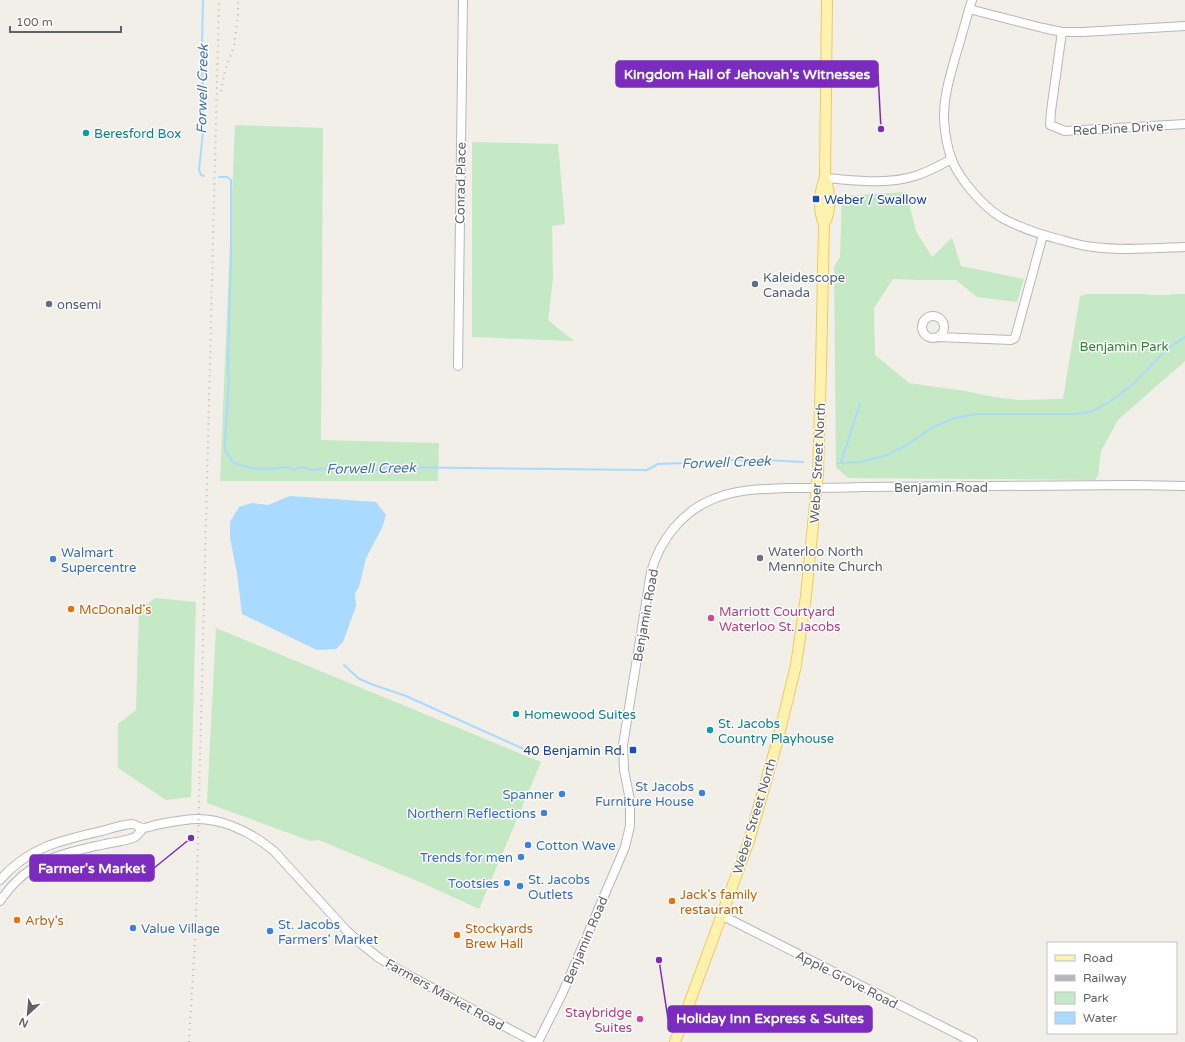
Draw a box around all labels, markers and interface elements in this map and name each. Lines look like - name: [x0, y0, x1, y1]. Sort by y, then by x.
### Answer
- scale bar: [10, 8, 121, 34]
- text: 100 m: [16, 15, 53, 29]
- water label: Forwell Creek: [193, 43, 212, 134]
- callout: Kingdom Hall of Jehovah's Witnesses: [616, 61, 878, 87]
- text: Kingdom Hall of Jehovah's Witnesses: [624, 66, 871, 83]
- street label: Red Pine Drive: [1072, 119, 1164, 139]
- place label: Beresford Box: [94, 126, 181, 142]
- marker: Beresford Box: [81, 128, 91, 138]
- street label: Conrad Place: [452, 142, 470, 224]
- place label: Weber / Swallow: [824, 192, 927, 208]
- marker: Weber / Swallow: [811, 194, 821, 204]
- place label: Kaleidescope Canada: [763, 270, 845, 301]
- marker: Kaleidescope Canada: [750, 279, 760, 289]
- place label: onsemi: [57, 297, 102, 313]
- marker: onsemi: [44, 299, 54, 309]
- park label: Benjamin Park: [1079, 339, 1169, 355]
- street label: Weber Street North: [807, 403, 829, 524]
- water label: Forwell Creek: [681, 452, 772, 473]
- water label: Forwell Creek: [326, 459, 417, 478]
- street label: Benjamin Road: [894, 480, 988, 496]
- place label: Waterloo North Mennonite Church: [768, 544, 883, 575]
- place label: Walmart Supercentre: [61, 545, 136, 576]
- marker: Waterloo North Mennonite Church: [755, 553, 765, 563]
- marker: Walmart Supercentre: [48, 554, 58, 564]
- street label: Benjamin Road: [630, 568, 662, 663]
- place label: McDonald's: [79, 602, 152, 618]
- marker: McDonald's: [66, 604, 76, 614]
- place label: Marriott Courtyard Waterloo St. Jacobs: [719, 604, 840, 635]
- marker: Marriott Courtyard Waterloo St. Jacobs: [706, 613, 716, 623]
- place label: Homewood Suites: [524, 707, 636, 723]
- marker: Homewood Suites: [511, 709, 521, 719]
- place label: St. Jacobs Country Playhouse: [718, 716, 834, 747]
- marker: St. Jacobs Country Playhouse: [705, 725, 715, 735]
- place label: 40 Benjamin Rd.: [523, 743, 625, 759]
- marker: 40 Benjamin Rd.: [628, 745, 638, 755]
- street label: Weber Street North: [730, 756, 780, 876]
- place label: St Jacobs Furniture House: [595, 779, 694, 810]
- place label: Spanner: [502, 787, 554, 803]
- marker: St Jacobs Furniture House: [697, 788, 707, 798]
- marker: Spanner: [557, 789, 567, 799]
- place label: Northern Reflections: [407, 806, 536, 822]
- marker: Northern Reflections: [539, 808, 549, 818]
- place label: Cotton Wave: [536, 838, 616, 854]
- marker: Cotton Wave: [523, 840, 533, 850]
- place label: Trends for men: [420, 850, 513, 866]
- marker: Trends for men: [516, 852, 526, 862]
- callout: Farmer's Market: [30, 855, 154, 881]
- text: Farmer's Market: [38, 860, 147, 877]
- place label: St. Jacobs Outlets: [528, 872, 590, 903]
- place label: Tootsies: [448, 876, 499, 892]
- marker: Tootsies: [502, 878, 512, 888]
- marker: St. Jacobs Outlets: [515, 881, 525, 891]
- place label: Jack's family restaurant: [680, 887, 757, 918]
- street label: Benjamin Road: [560, 894, 612, 987]
- marker: Jack's family restaurant: [667, 896, 677, 906]
- place label: Arby's: [25, 913, 64, 929]
- marker: Arby's: [12, 915, 22, 925]
- place label: St. Jacobs Farmers' Market: [278, 917, 378, 948]
- place label: Value Village: [141, 921, 220, 937]
- place label: Stockyards Brew Hall: [465, 921, 533, 952]
- marker: Value Village: [128, 923, 138, 933]
- marker: St. Jacobs Farmers' Market: [265, 926, 275, 936]
- marker: Stockyards Brew Hall: [452, 930, 462, 940]
- legend: [1047, 942, 1177, 1034]
- street label: Apple Grove Road: [793, 947, 900, 1013]
- text: Road: [1083, 951, 1113, 965]
- street label: Farmers Market Road: [382, 956, 507, 1034]
- text: Railway: [1083, 971, 1127, 985]
- text: Park: [1083, 991, 1109, 1005]
- north arrow: [8, 994, 48, 1034]
- place label: Staybridge Suites: [565, 1005, 632, 1036]
- callout: Holiday Inn Express & Suites: [668, 1006, 872, 1032]
- text: Holiday Inn Express & Suites: [676, 1010, 864, 1027]
- text: Water: [1083, 1011, 1118, 1025]
- marker: Staybridge Suites: [635, 1014, 645, 1024]
- text: N: [17, 1015, 31, 1030]

